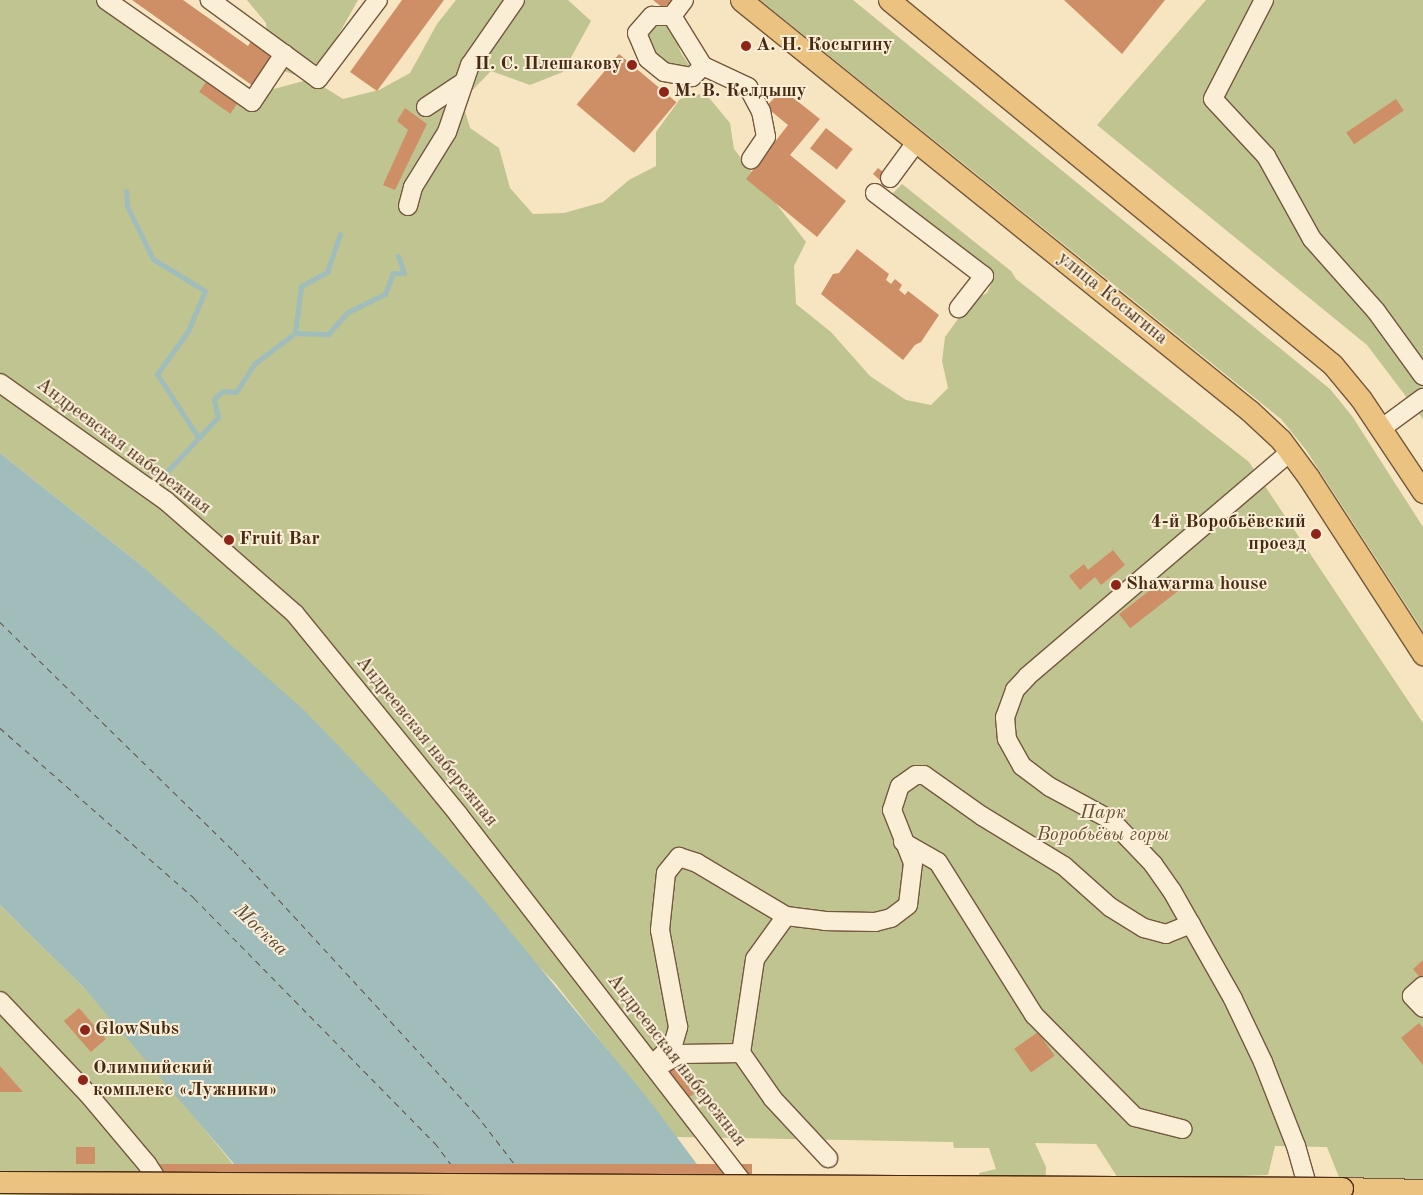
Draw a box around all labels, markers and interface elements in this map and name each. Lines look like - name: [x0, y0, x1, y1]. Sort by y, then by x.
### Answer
- place label: А. Н. Косыгину: [756, 35, 893, 57]
- marker: А. Н. Косыгину: [740, 40, 752, 52]
- place label: П. С. Плешакову: [475, 54, 622, 76]
- marker: П. С. Плешакову: [626, 59, 638, 71]
- place label: М. В. Келдышу: [674, 81, 807, 103]
- marker: М. В. Келдышу: [658, 86, 670, 98]
- street label: улица Косыгина: [1052, 248, 1172, 350]
- street label: Андреевская набережная: [31, 374, 215, 520]
- place label: 4-й Воробьёвский проезд: [1151, 512, 1306, 556]
- marker: 4-й Воробьёвский проезд: [1310, 528, 1322, 540]
- place label: Fruit Bar: [239, 529, 320, 551]
- marker: Fruit Bar: [223, 534, 235, 546]
- place label: Shawarma house: [1126, 574, 1267, 596]
- marker: Shawarma house: [1110, 579, 1122, 591]
- street label: Андреевская набережная: [350, 652, 502, 832]
- park label: Парк Воробьёвы горы: [1037, 803, 1169, 847]
- water label: Москва: [228, 900, 292, 962]
- street label: Андреевская набережная: [601, 970, 751, 1152]
- place label: GlowSubs: [95, 1019, 179, 1041]
- marker: GlowSubs: [79, 1024, 91, 1036]
- place label: Олимпийский комплекс «Лужники»: [93, 1058, 278, 1102]
- marker: Олимпийский комплекс «Лужники»: [77, 1074, 89, 1086]

